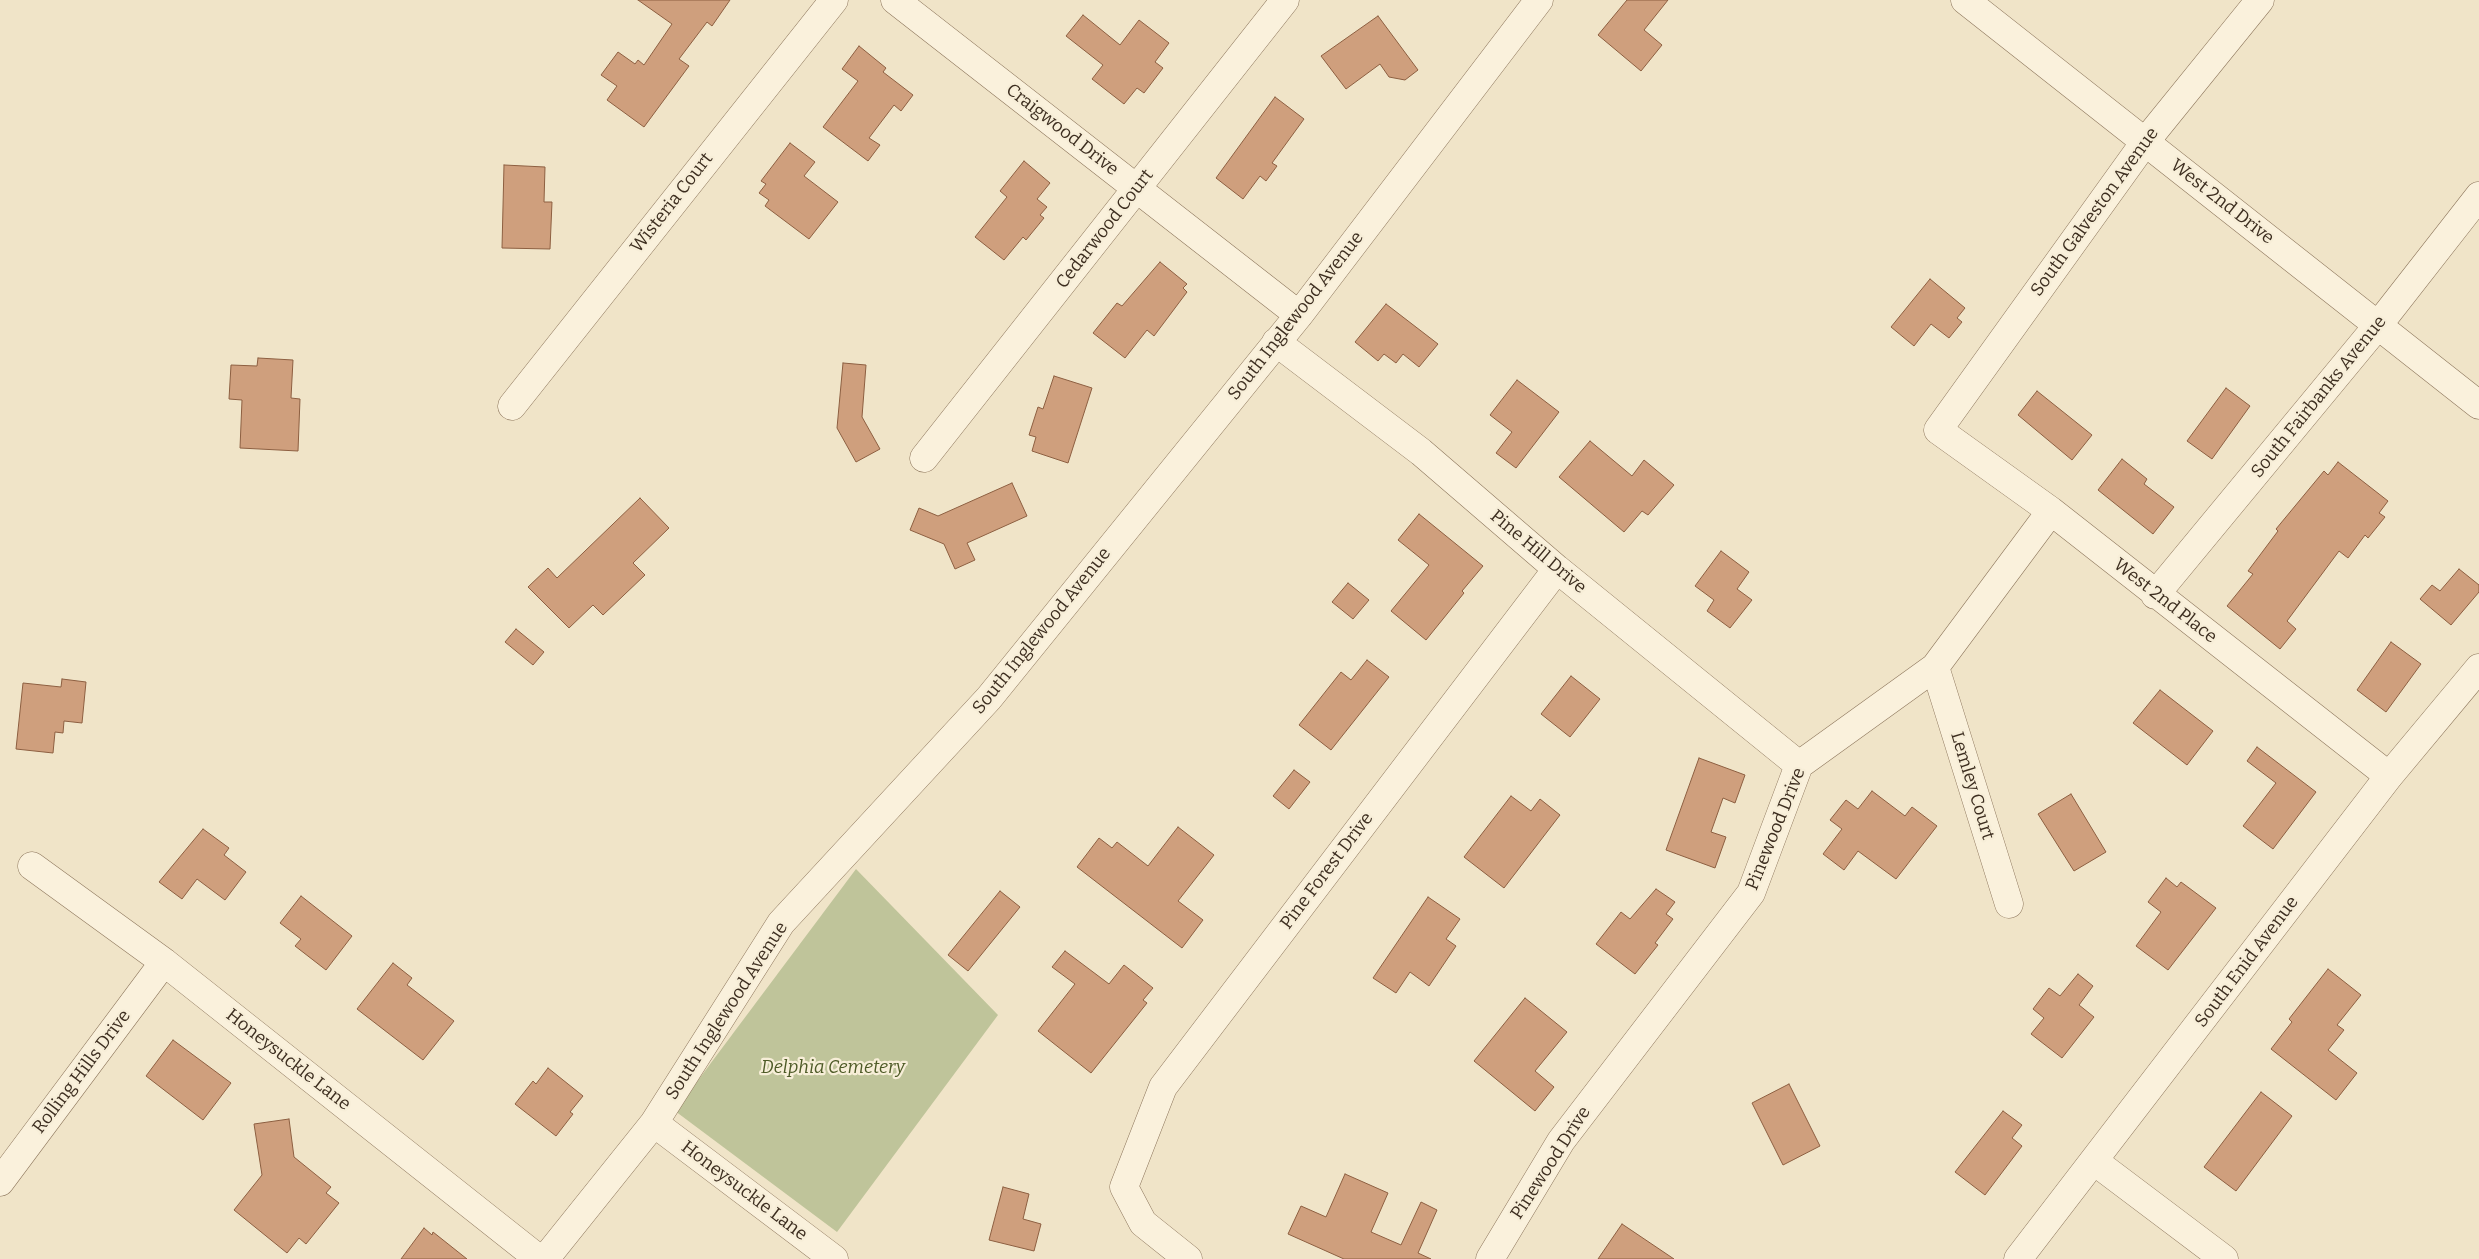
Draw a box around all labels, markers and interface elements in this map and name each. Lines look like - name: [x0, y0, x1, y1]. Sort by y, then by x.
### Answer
- street label: Craigwood Drive: [1001, 79, 1123, 181]
- street label: South Galveston Avenue: [2026, 123, 2164, 301]
- street label: Wisteria Court: [626, 149, 718, 257]
- street label: West 2nd Drive: [2166, 155, 2278, 249]
- street label: Cedarwood Court: [1052, 165, 1158, 293]
- street label: South Inglewood Avenue: [1224, 227, 1368, 405]
- street label: South Fairbanks Avenue: [2247, 312, 2391, 482]
- street label: Pine Hill Drive: [1486, 506, 1590, 598]
- street label: South Inglewood Avenue: [968, 543, 1116, 719]
- street label: West 2nd Place: [2109, 554, 2221, 648]
- street label: Lemley Court: [1945, 729, 1999, 843]
- street label: Pinewood Drive: [1742, 765, 1810, 893]
- street label: Pine Forest Drive: [1276, 808, 1378, 934]
- street label: South Enid Avenue: [2191, 892, 2303, 1032]
- street label: South Inglewood Avenue: [661, 918, 793, 1104]
- street label: Honeysuckle Lane: [221, 1005, 355, 1115]
- street label: Rolling Hills Drive: [28, 1006, 136, 1138]
- park label: Delphia Cemetery: [761, 1057, 905, 1079]
- street label: Pinewood Drive: [1506, 1103, 1596, 1223]
- street label: Honeysuckle Lane: [677, 1137, 811, 1245]

